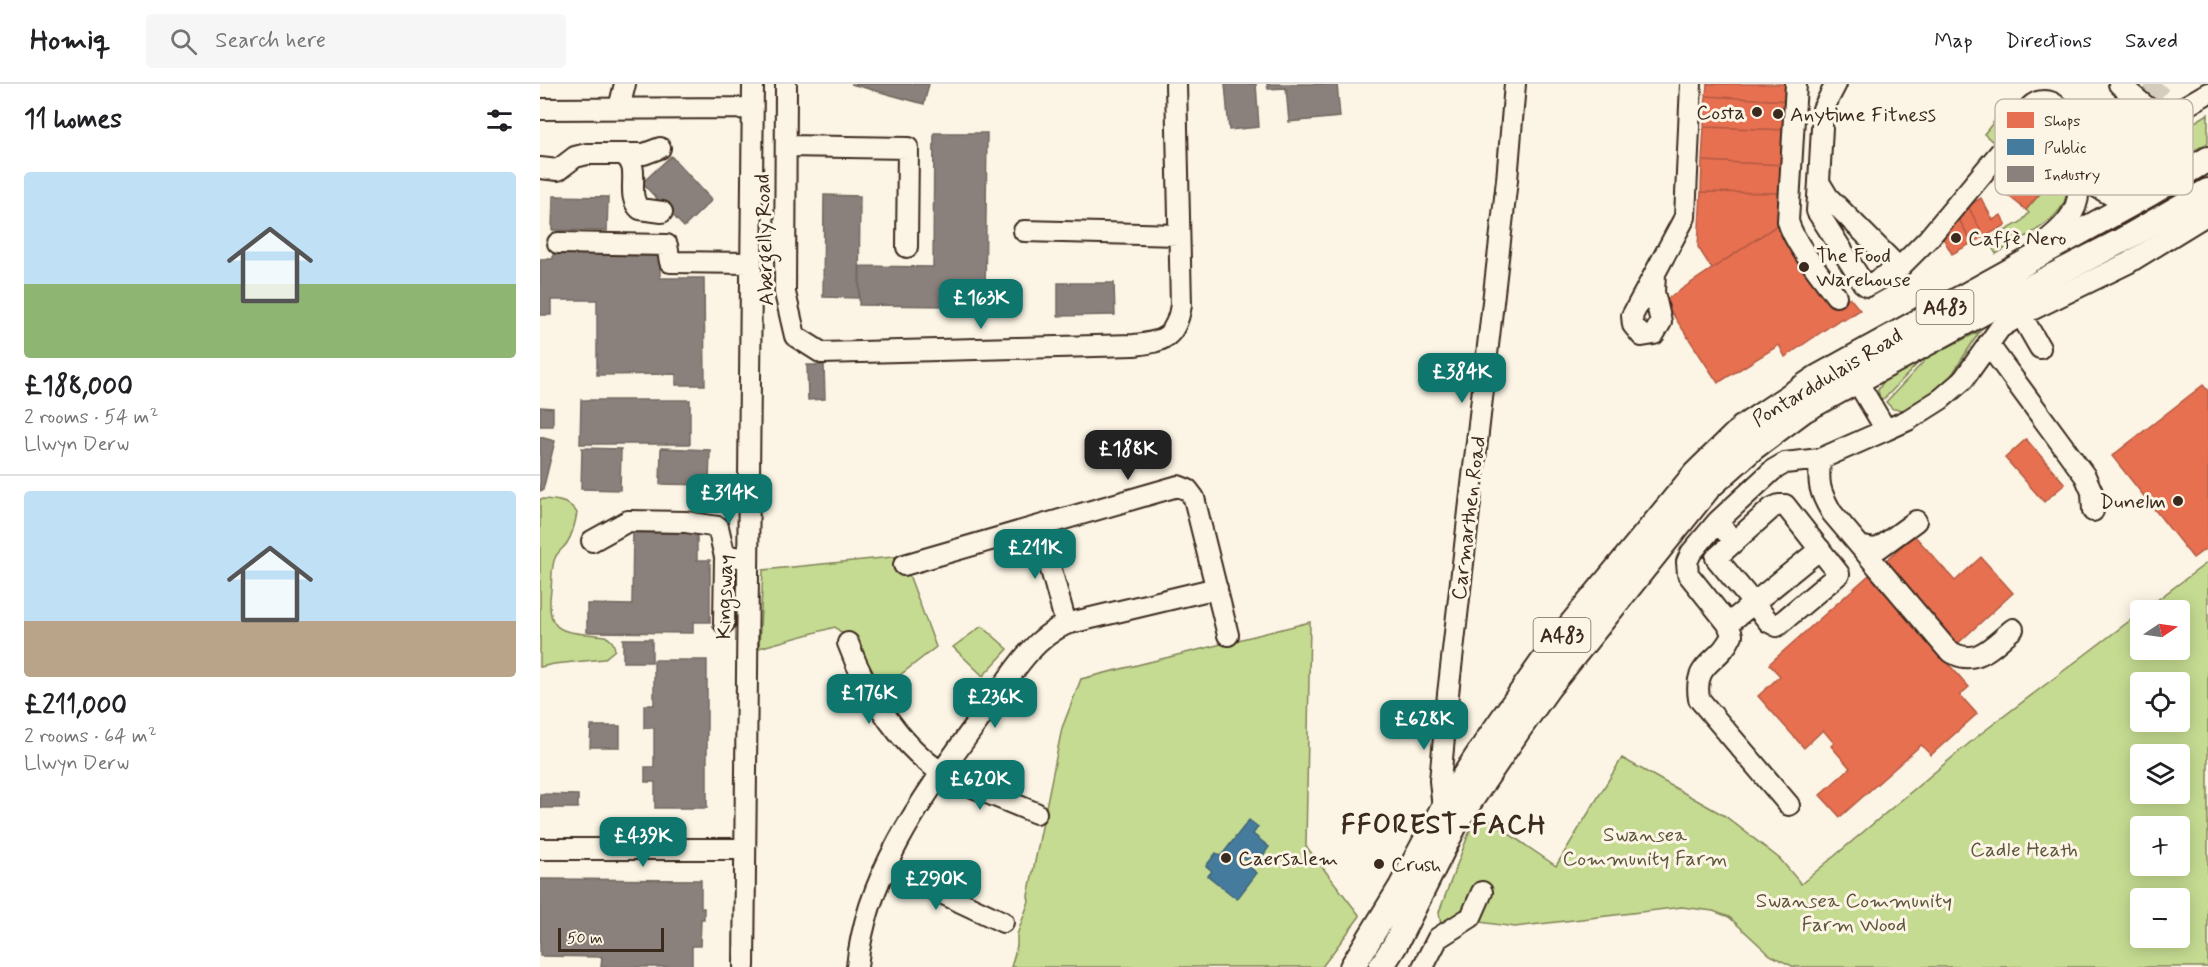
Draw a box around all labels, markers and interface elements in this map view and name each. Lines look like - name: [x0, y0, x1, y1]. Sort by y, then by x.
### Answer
- search box: [146, 14, 566, 68]
- text: Homiq: [30, 23, 110, 60]
- icon: search: [167, 25, 200, 58]
- text: Search here: [215, 27, 326, 55]
- text: Map: [1934, 27, 1973, 55]
- text: Directions: [2006, 27, 2092, 55]
- text: Saved: [2125, 27, 2178, 55]
- place label: Costa: [1696, 99, 1745, 127]
- legend: [1995, 99, 2193, 195]
- place label: Anytime Fitness: [1790, 101, 1936, 129]
- text: 11 homes: [24, 103, 122, 137]
- icon: filters: [483, 104, 516, 137]
- marker: Costa: [1750, 105, 1764, 119]
- marker: Anytime Fitness: [1771, 107, 1785, 121]
- text: Shops: [2044, 111, 2081, 132]
- text: Public: [2044, 138, 2087, 159]
- text: Industry: [2044, 165, 2100, 186]
- street label: Abergelly Road: [749, 173, 783, 306]
- icon: home: [216, 211, 324, 319]
- place label: Caffè Nero: [1968, 225, 2067, 253]
- marker: Caffè Nero: [1949, 231, 1963, 245]
- place label: The Food Warehouse: [1816, 242, 1911, 294]
- marker: The Food Warehouse: [1797, 260, 1811, 274]
- pin: £163K: [939, 279, 1023, 330]
- text: £163K: [953, 285, 1009, 312]
- road number: A483: [1916, 290, 1974, 324]
- street label: Pontarddulais Road: [1747, 322, 1908, 434]
- pin: £384K: [1420, 353, 1504, 404]
- text: £384K: [1432, 359, 1492, 386]
- text: £188,000: [24, 370, 133, 404]
- text: 2 rooms · 54 m²: [24, 404, 158, 431]
- pin: £188K: [1086, 430, 1170, 481]
- text: Llwyn Derw: [24, 431, 129, 458]
- street label: Carmarthen Road: [1445, 435, 1493, 602]
- text: £188K: [1099, 436, 1157, 463]
- pin: £314K: [687, 474, 771, 525]
- text: £314K: [700, 480, 758, 507]
- place label: Dunelm: [2099, 488, 2166, 516]
- marker: Dunelm: [2171, 494, 2185, 508]
- pin: £211K: [993, 529, 1077, 580]
- icon: home: [216, 530, 324, 638]
- text: £211K: [1008, 535, 1062, 562]
- street label: Kingsway: [710, 554, 741, 640]
- north arrow: [2130, 600, 2190, 660]
- map controls: [2130, 600, 2190, 948]
- road number: A483: [1534, 618, 1590, 652]
- button: locate: [2130, 672, 2190, 732]
- pin: £176K: [827, 674, 911, 725]
- pin: £236K: [953, 678, 1037, 729]
- text: £176K: [841, 680, 897, 707]
- text: £236K: [967, 684, 1023, 711]
- text: £211,000: [24, 689, 127, 723]
- pin: £628K: [1382, 700, 1466, 751]
- text: £628K: [1394, 706, 1454, 733]
- text: 2 rooms · 64 m²: [24, 723, 157, 750]
- button: layers: [2130, 744, 2190, 804]
- text: Llwyn Derw: [24, 750, 129, 777]
- pin: £620K: [938, 760, 1022, 811]
- text: £620K: [950, 766, 1010, 793]
- district label: FFOREST-FACH: [1341, 808, 1547, 843]
- button: +: [2130, 816, 2190, 876]
- pin: £439K: [601, 817, 685, 868]
- park label: Swansea Community Farm: [1562, 821, 1728, 873]
- text: £439K: [614, 823, 672, 850]
- park label: Cadle Heath: [1970, 836, 2078, 864]
- place label: Caersalem: [1238, 845, 1338, 873]
- marker: Caersalem: [1219, 851, 1233, 865]
- place label: Crush: [1391, 851, 1442, 879]
- marker: Crush: [1372, 857, 1386, 871]
- pin: £290K: [894, 860, 978, 911]
- text: £290K: [905, 866, 967, 893]
- park label: Swansea Community Farm Wood: [1756, 887, 1952, 939]
- button: −: [2130, 888, 2190, 948]
- scale bar: [558, 925, 664, 952]
- text: 50 m: [567, 928, 603, 949]

